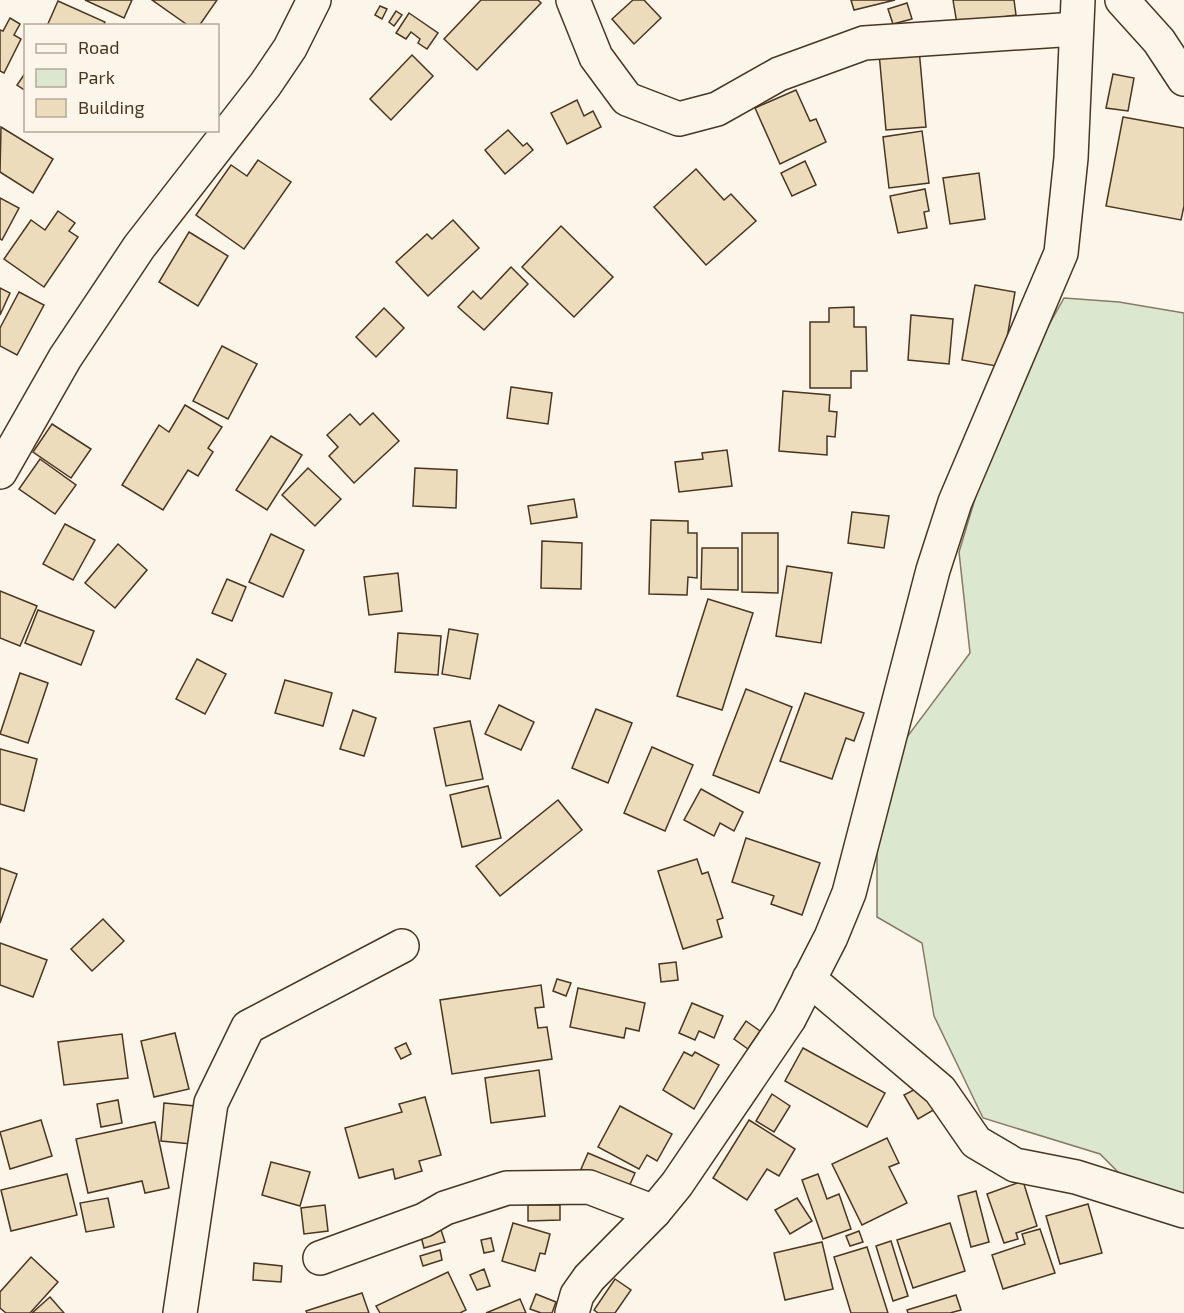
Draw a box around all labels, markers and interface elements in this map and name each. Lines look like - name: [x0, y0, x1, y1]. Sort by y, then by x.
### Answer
- legend: [24, 24, 219, 132]
- text: Road: [78, 36, 119, 58]
- text: Park: [78, 66, 115, 88]
- text: Building: [78, 96, 145, 118]

